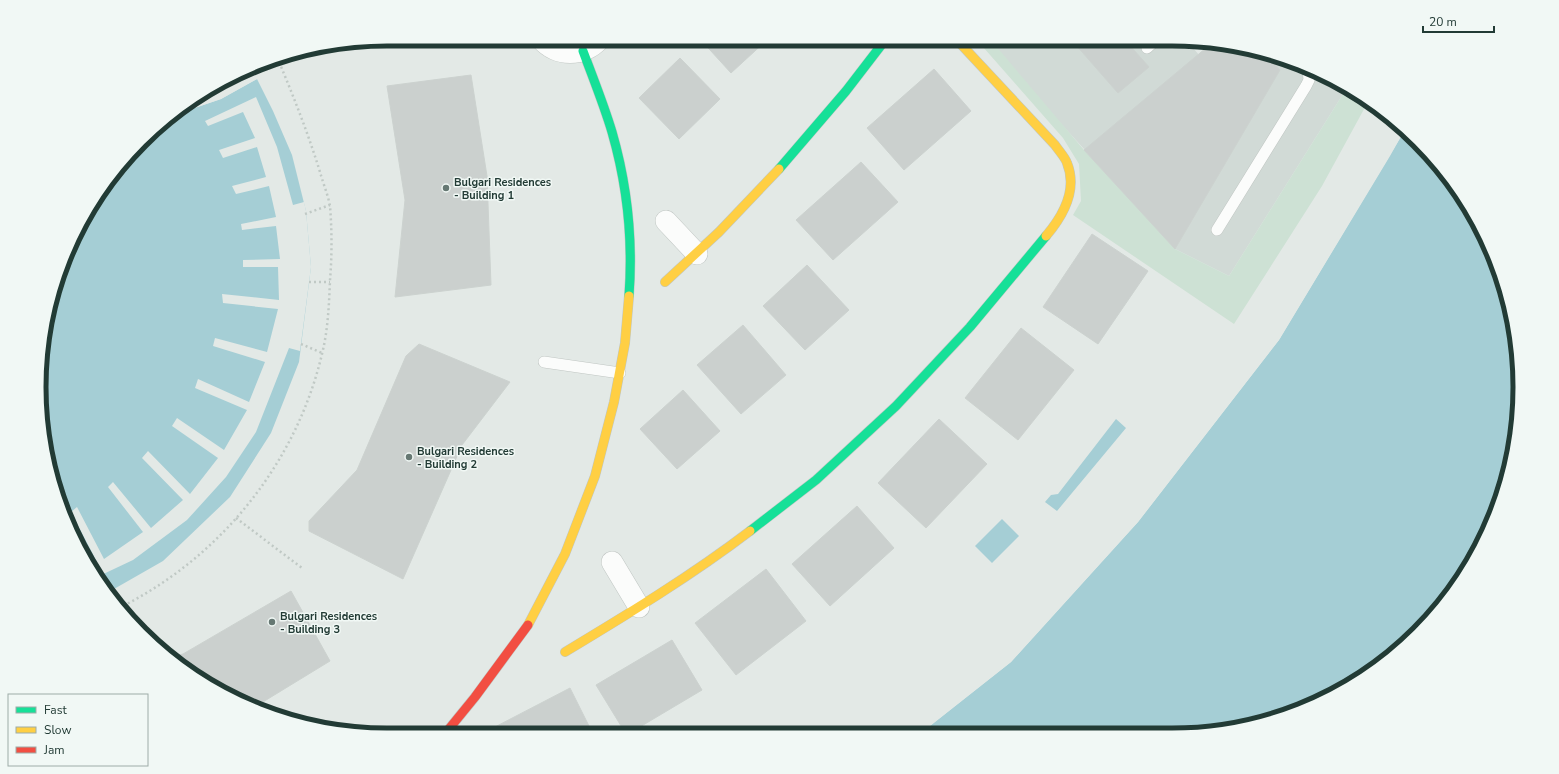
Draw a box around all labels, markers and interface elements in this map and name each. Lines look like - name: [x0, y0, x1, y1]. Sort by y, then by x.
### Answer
- scale bar: [1423, 8, 1494, 34]
- text: 20 m: [1429, 14, 1457, 30]
- place label: Bulgari Residences - Building 1: [454, 175, 551, 203]
- marker: Bulgari Residences - Building 1: [441, 183, 451, 193]
- place label: Bulgari Residences - Building 2: [417, 444, 514, 472]
- marker: Bulgari Residences - Building 2: [404, 452, 414, 462]
- place label: Bulgari Residences - Building 3: [280, 609, 377, 637]
- marker: Bulgari Residences - Building 3: [267, 617, 277, 627]
- legend: [8, 694, 148, 766]
- text: Fast: [44, 702, 67, 718]
- text: Slow: [44, 722, 72, 738]
- text: Jam: [43, 742, 65, 758]

